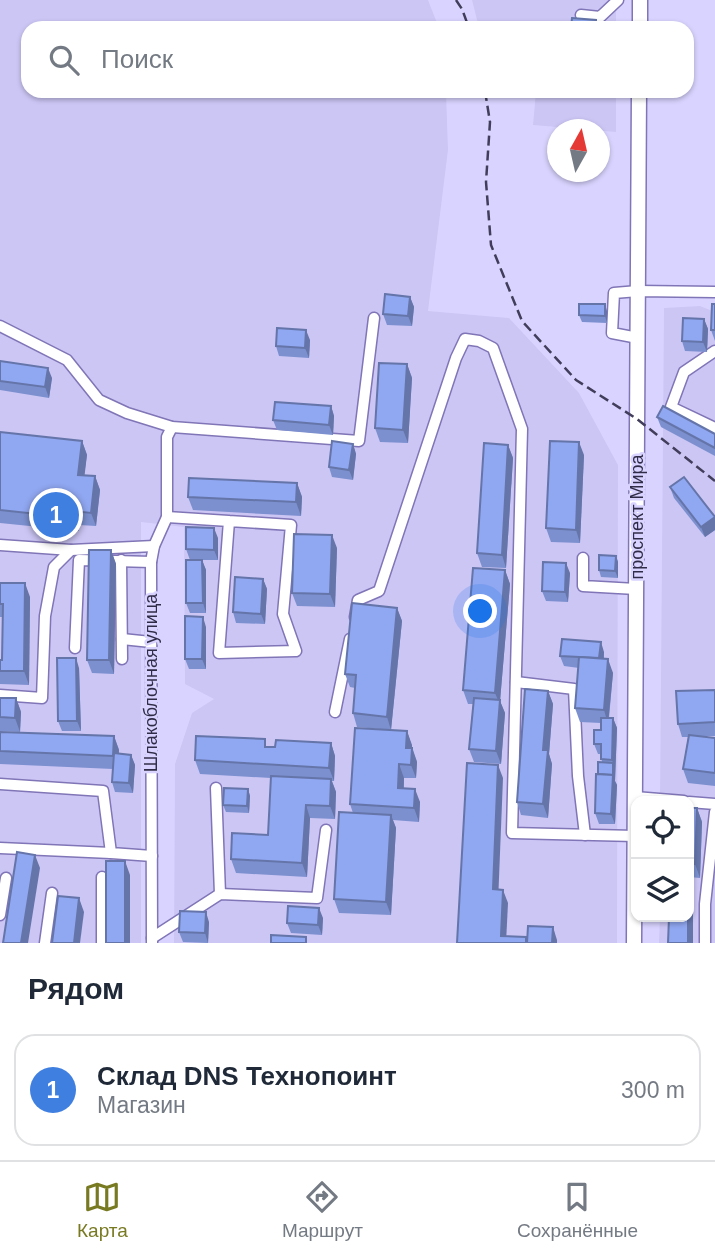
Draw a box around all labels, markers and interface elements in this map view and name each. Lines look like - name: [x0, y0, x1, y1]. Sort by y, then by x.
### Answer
- search box: [21, 21, 694, 98]
- icon: search: [45, 41, 83, 79]
- text: Поиск: [101, 44, 173, 74]
- north arrow: [547, 119, 610, 182]
- street label: проспект Мира: [627, 454, 647, 579]
- pin: 1: [33, 489, 79, 541]
- street label: Шлакоблочная улица: [141, 593, 161, 772]
- your location: [463, 594, 497, 628]
- map controls: [631, 796, 694, 922]
- button: locate: [631, 796, 694, 859]
- button: layers: [631, 859, 694, 922]
- text: Рядом: [28, 972, 124, 1005]
- text: Склад DNS Технопоинт: [97, 1061, 397, 1091]
- text: 1: [47, 1077, 59, 1103]
- text: 300 m: [621, 1077, 685, 1103]
- text: Магазин: [97, 1092, 186, 1118]
- tab: Карта: [77, 1178, 128, 1242]
- tab: Маршрут: [282, 1178, 363, 1242]
- tab: Сохранённые: [517, 1178, 638, 1242]

